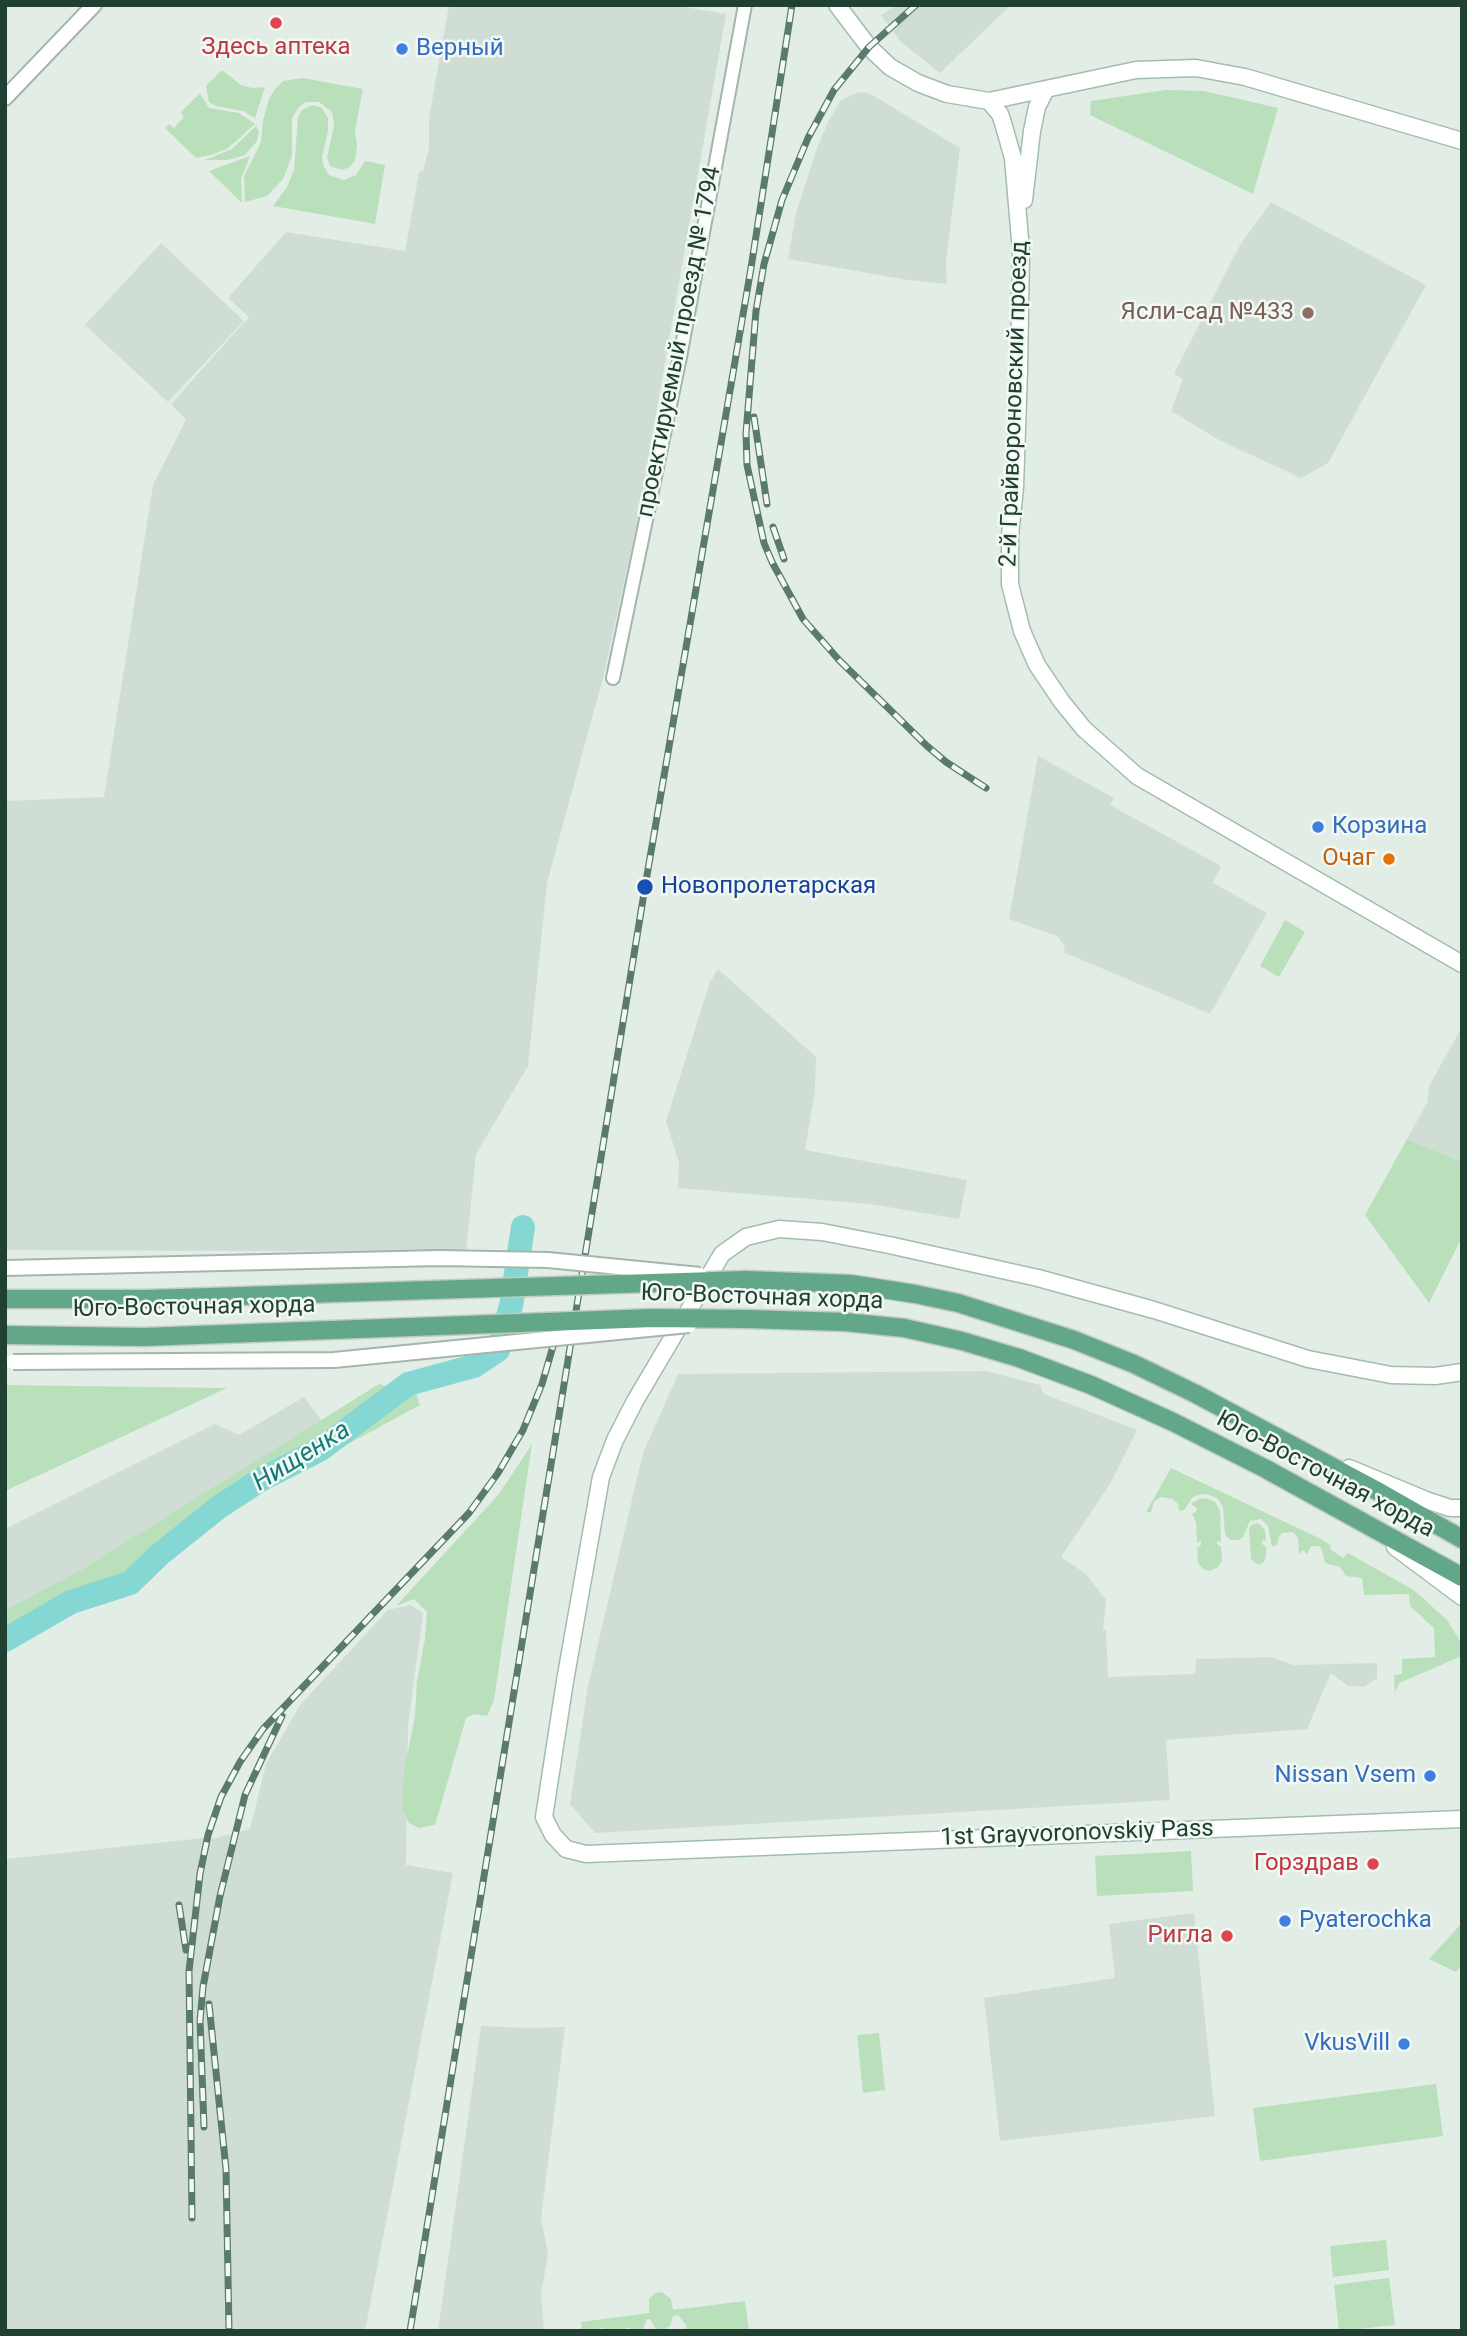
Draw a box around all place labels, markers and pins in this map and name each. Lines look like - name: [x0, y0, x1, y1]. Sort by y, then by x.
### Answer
- marker: Здесь аптека: [268, 15, 284, 31]
- place label: Здесь аптека: [201, 34, 351, 62]
- place label: Верный: [416, 35, 503, 63]
- marker: Верный: [394, 41, 410, 57]
- place label: Ясли-сад №433: [1121, 299, 1294, 327]
- marker: Ясли-сад №433: [1300, 305, 1316, 321]
- place label: Корзина: [1332, 813, 1427, 841]
- marker: Корзина: [1310, 819, 1326, 835]
- place label: Очаг: [1322, 845, 1375, 873]
- marker: Очаг: [1381, 851, 1397, 867]
- place label: Новопролетарская: [661, 873, 876, 901]
- marker: Новопролетарская: [635, 877, 655, 897]
- place label: Nissan Vsem: [1275, 1762, 1416, 1790]
- marker: Nissan Vsem: [1422, 1768, 1438, 1784]
- place label: Горздрав: [1254, 1850, 1359, 1878]
- marker: Горздрав: [1365, 1856, 1381, 1872]
- place label: Pyaterochka: [1299, 1907, 1432, 1935]
- marker: Pyaterochka: [1277, 1913, 1293, 1929]
- place label: Ригла: [1147, 1922, 1213, 1950]
- marker: Ригла: [1219, 1928, 1235, 1944]
- place label: VkusVill: [1304, 2030, 1390, 2058]
- marker: VkusVill: [1396, 2036, 1412, 2052]

